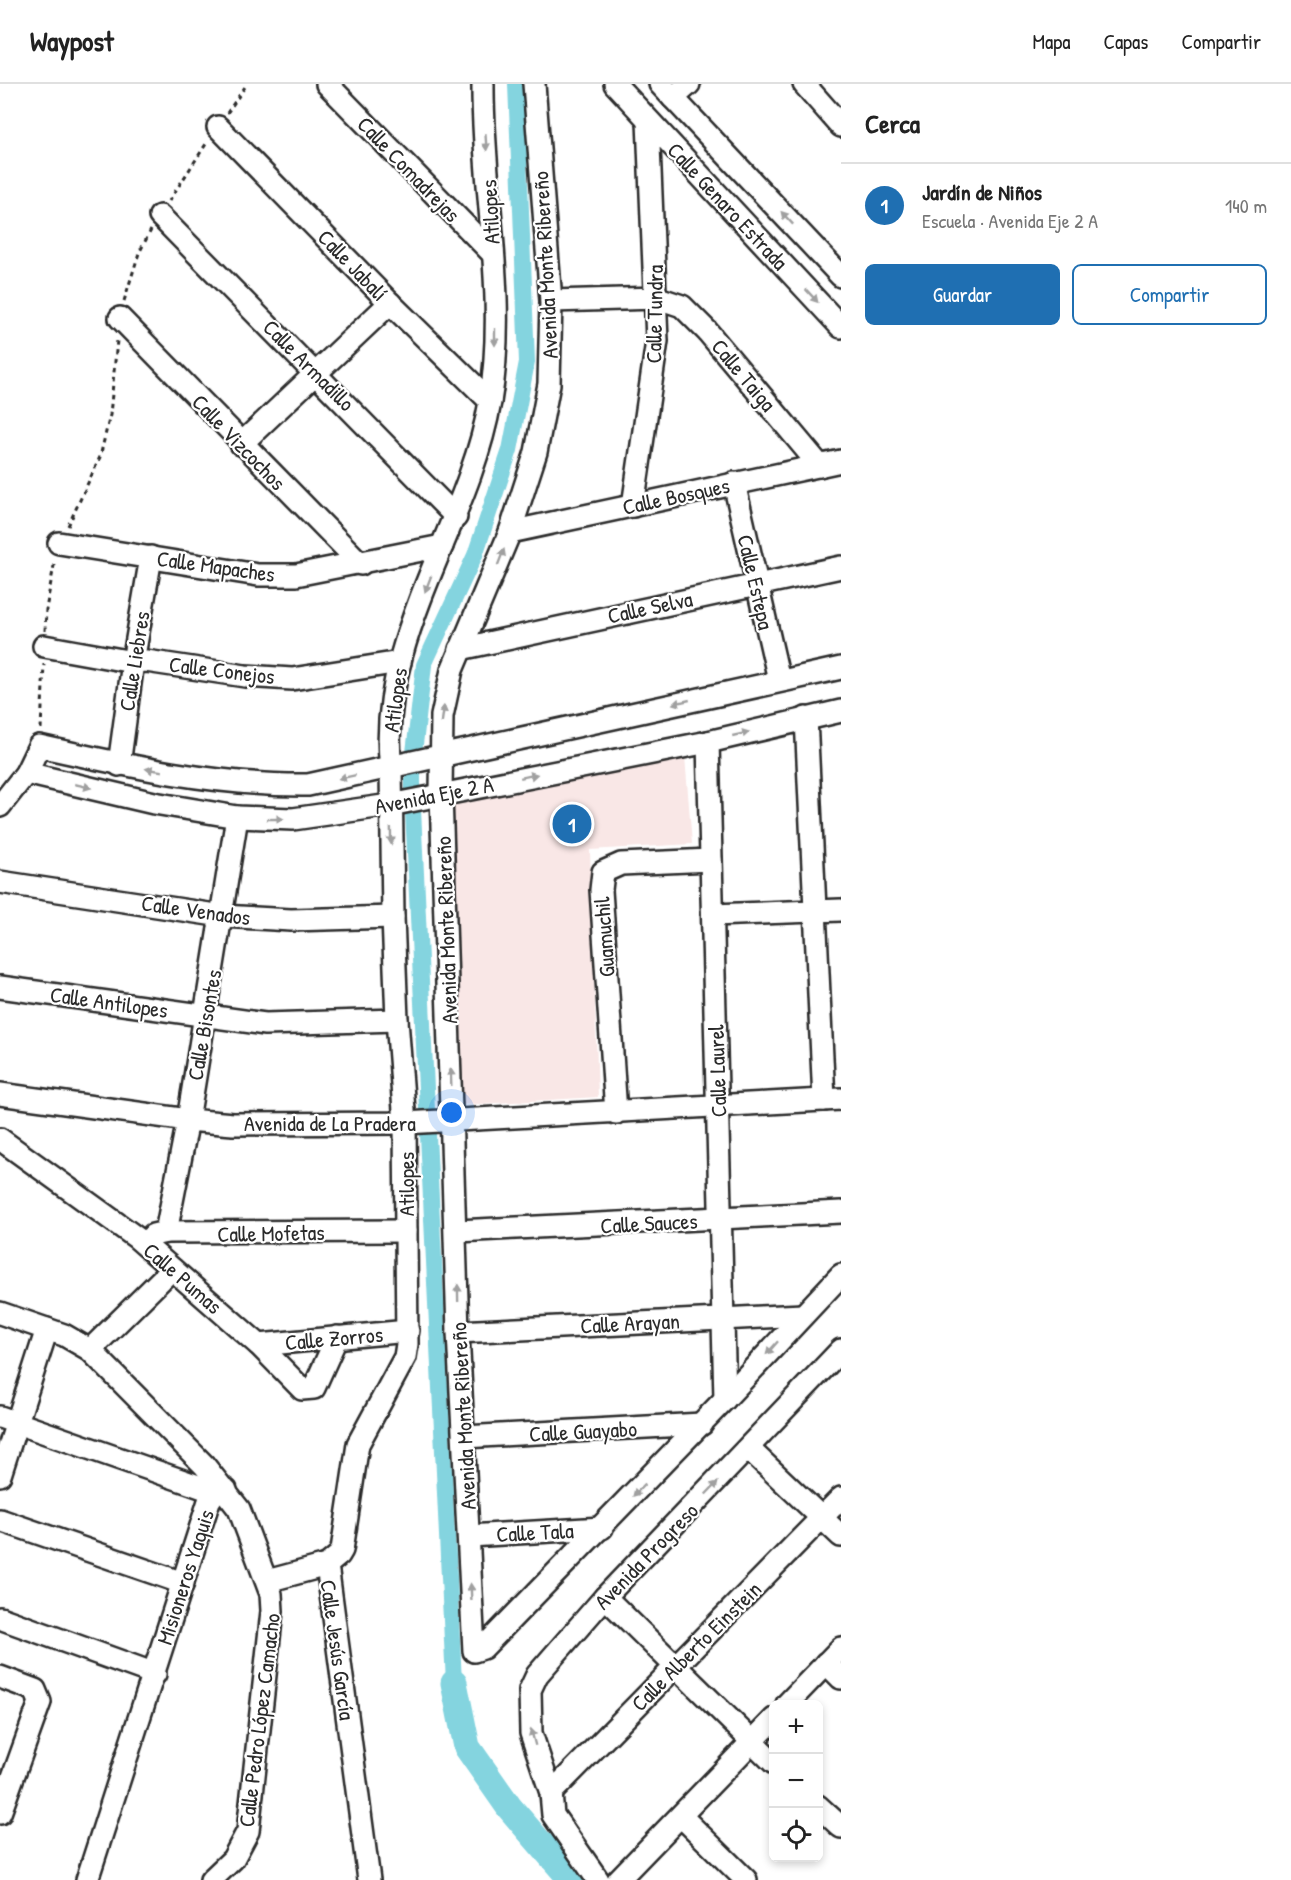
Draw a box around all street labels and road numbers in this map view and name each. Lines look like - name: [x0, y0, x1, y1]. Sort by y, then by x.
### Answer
- street label: Calle Comadrejas: [351, 109, 467, 229]
- street label: Calle Genaro Estrada: [661, 136, 795, 277]
- street label: Avenida Monte Ribereño: [525, 170, 565, 359]
- street label: Atilopes: [473, 179, 507, 245]
- street label: Calle Jabalí: [311, 222, 395, 308]
- street label: Calle Tundra: [638, 264, 670, 364]
- street label: Calle Armadillo: [256, 312, 362, 418]
- street label: Calle Taiga: [705, 332, 783, 418]
- street label: Calle Vizcochos: [185, 387, 293, 497]
- street label: Calle Bosques: [620, 470, 732, 522]
- street label: Calle Estepa: [731, 532, 782, 633]
- street label: Calle Mapaches: [155, 543, 277, 589]
- street label: Calle Selva: [605, 583, 696, 631]
- street label: Calle Liebres: [111, 609, 157, 713]
- street label: Calle Conejos: [168, 649, 276, 691]
- street label: Atilopes: [376, 666, 414, 734]
- street label: Avenida Eje 2 A: [372, 769, 496, 821]
- street label: Avenida Monte Ribereño: [428, 836, 464, 1024]
- street label: Calle Venados: [140, 888, 252, 932]
- street label: Guamuchil: [586, 896, 622, 978]
- street label: Calle Bisontes: [179, 967, 229, 1083]
- street label: Calle Antilopes: [48, 979, 170, 1025]
- street label: Calle Laurel: [700, 1024, 734, 1118]
- street label: Avenida de La Pradera: [244, 1108, 416, 1138]
- street label: Atilopes: [391, 1152, 421, 1216]
- street label: Calle Sauces: [600, 1205, 698, 1241]
- street label: Calle Mofetas: [217, 1217, 325, 1249]
- street label: Calle Pumas: [137, 1235, 229, 1321]
- street label: Calle Arayan: [579, 1305, 681, 1341]
- street label: Calle Zorros: [284, 1319, 384, 1357]
- street label: Avenida Monte Ribereño: [443, 1321, 483, 1510]
- street label: Calle Guayabo: [528, 1413, 638, 1449]
- street label: Avenida Progreso: [587, 1496, 705, 1616]
- street label: Misioneros Yaquis: [149, 1506, 221, 1648]
- street label: Calle Tala: [496, 1515, 575, 1549]
- street label: Calle Alberto Einstein: [624, 1574, 768, 1718]
- street label: Calle Jesús García: [313, 1578, 363, 1722]
- street label: Calle Pedro López Camacho: [231, 1611, 287, 1828]

